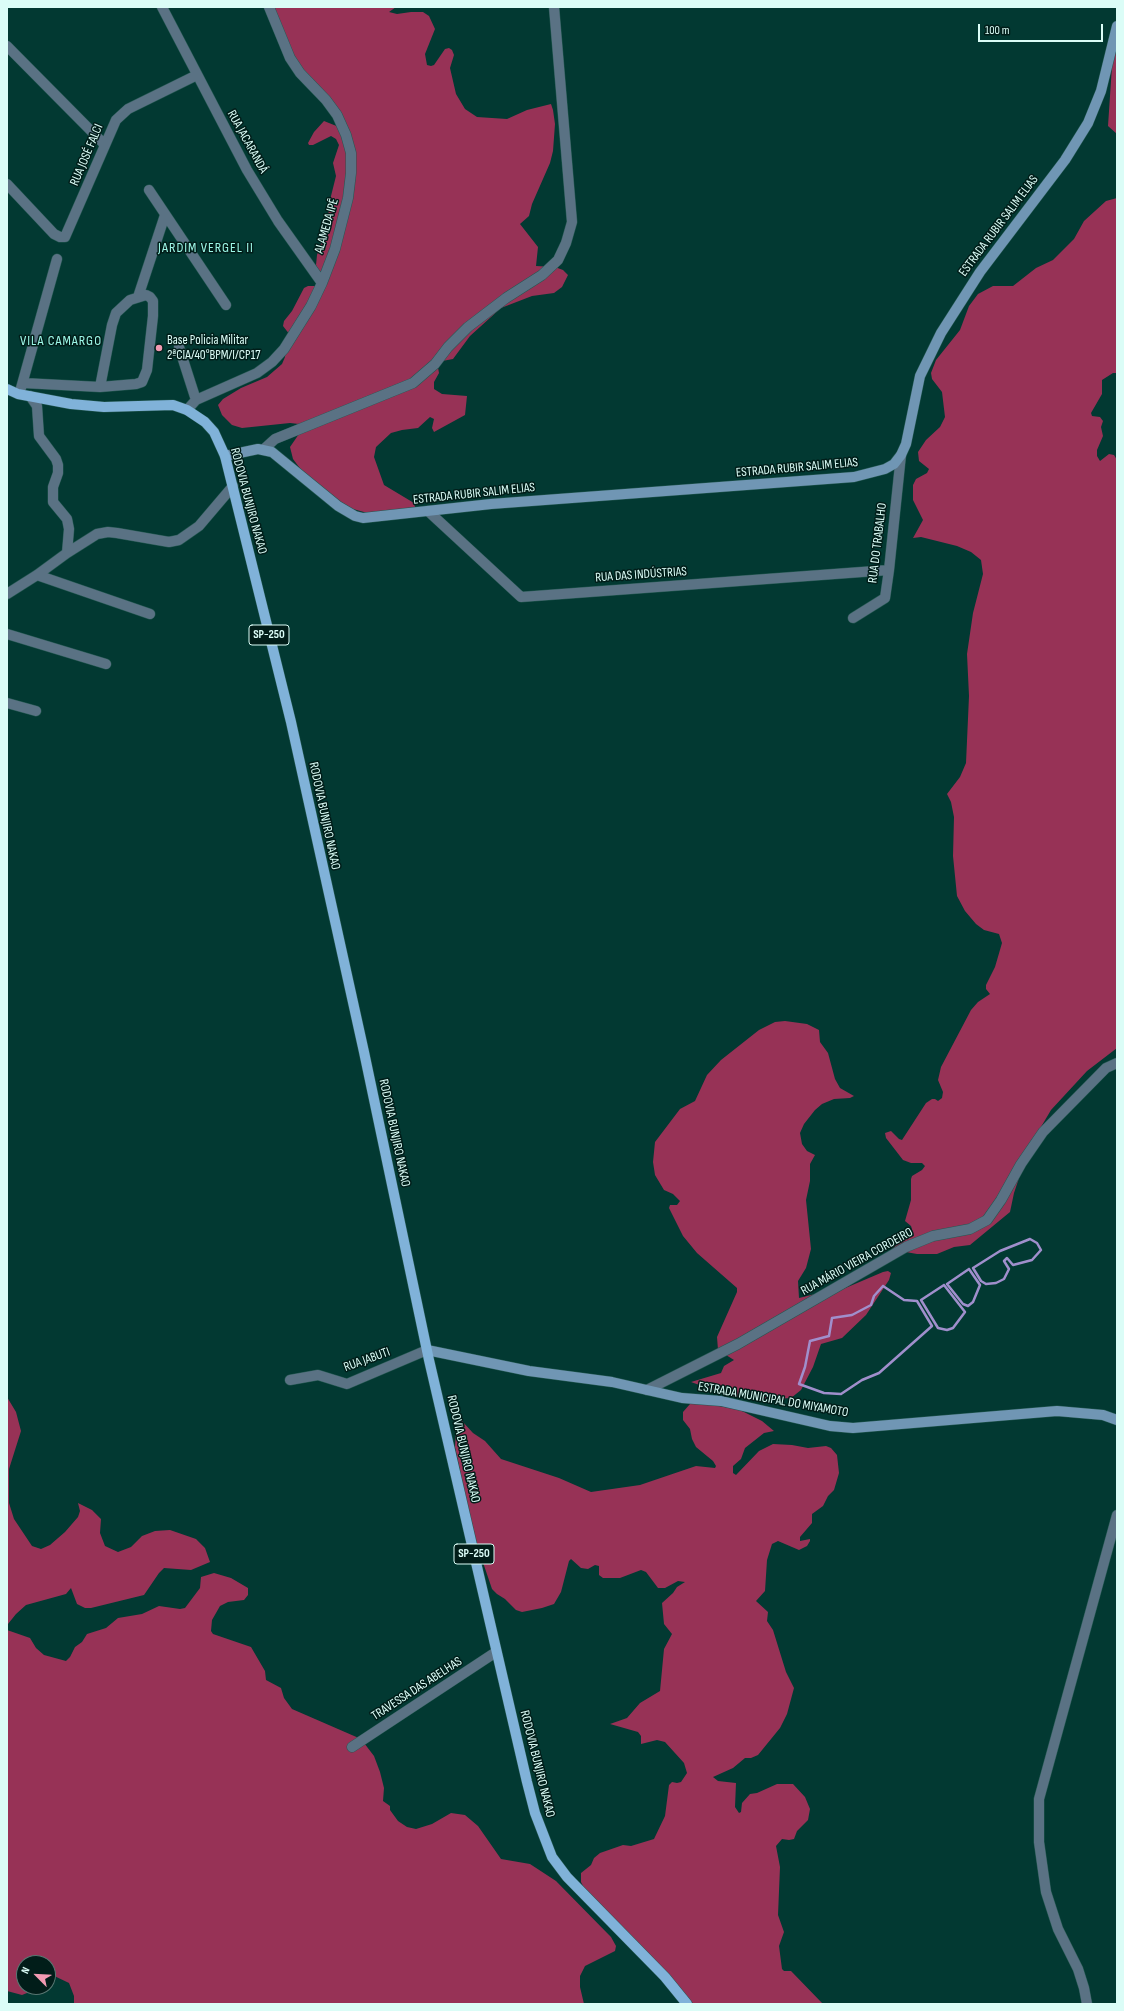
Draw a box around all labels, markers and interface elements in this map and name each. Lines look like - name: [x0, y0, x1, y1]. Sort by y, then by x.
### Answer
- scale bar: [980, 16, 1105, 42]
- text: 100 m: [985, 23, 1010, 38]
- street label: RUA JACARANDÁ: [223, 108, 271, 176]
- street label: RUA JOSÉ FALCI: [67, 122, 107, 188]
- street label: ESTRADA RUBIR SALIM ELIAS: [956, 172, 1042, 280]
- street label: ALAMEDA IPÊ: [312, 197, 342, 255]
- district label: JARDIM VERGEL II: [158, 240, 254, 256]
- district label: VILA CAMARGO: [20, 333, 102, 349]
- place label: Base Policia Militar 2ªCIA/40°BPM/I/CP17: [167, 333, 261, 364]
- marker: Base Policia Militar 2ªCIA/40°BPM/I/CP17: [154, 343, 164, 353]
- street label: RODOVIA BUNJIRO NAKAO: [226, 446, 270, 556]
- street label: ESTRADA RUBIR SALIM ELIAS: [735, 455, 859, 481]
- street label: ESTRADA RUBIR SALIM ELIAS: [412, 480, 536, 508]
- street label: RUA DO TRABALHO: [865, 502, 891, 584]
- street label: RUA DAS INDÚSTRIAS: [595, 564, 687, 586]
- road number: SP-250: [249, 625, 289, 645]
- street label: RODOVIA BUNJIRO NAKAO: [305, 761, 343, 871]
- street label: RODOVIA BUNJIRO NAKAO: [375, 1078, 413, 1188]
- street label: RUA MÁRIO VIEIRA CORDEIRO: [798, 1225, 916, 1299]
- street label: RUA JABUTI: [342, 1344, 392, 1376]
- street label: ESTRADA MUNICIPAL DO MIYAMOTO: [697, 1379, 849, 1421]
- street label: RODOVIA BUNJIRO NAKAO: [443, 1394, 483, 1504]
- road number: SP-250: [454, 1544, 494, 1564]
- street label: TRAVESSA DAS ABELHAS: [369, 1654, 465, 1724]
- street label: RODOVIA BUNJIRO NAKAO: [516, 1709, 558, 1819]
- north arrow: [16, 1955, 56, 1995]
- text: N: [18, 1965, 33, 1976]

